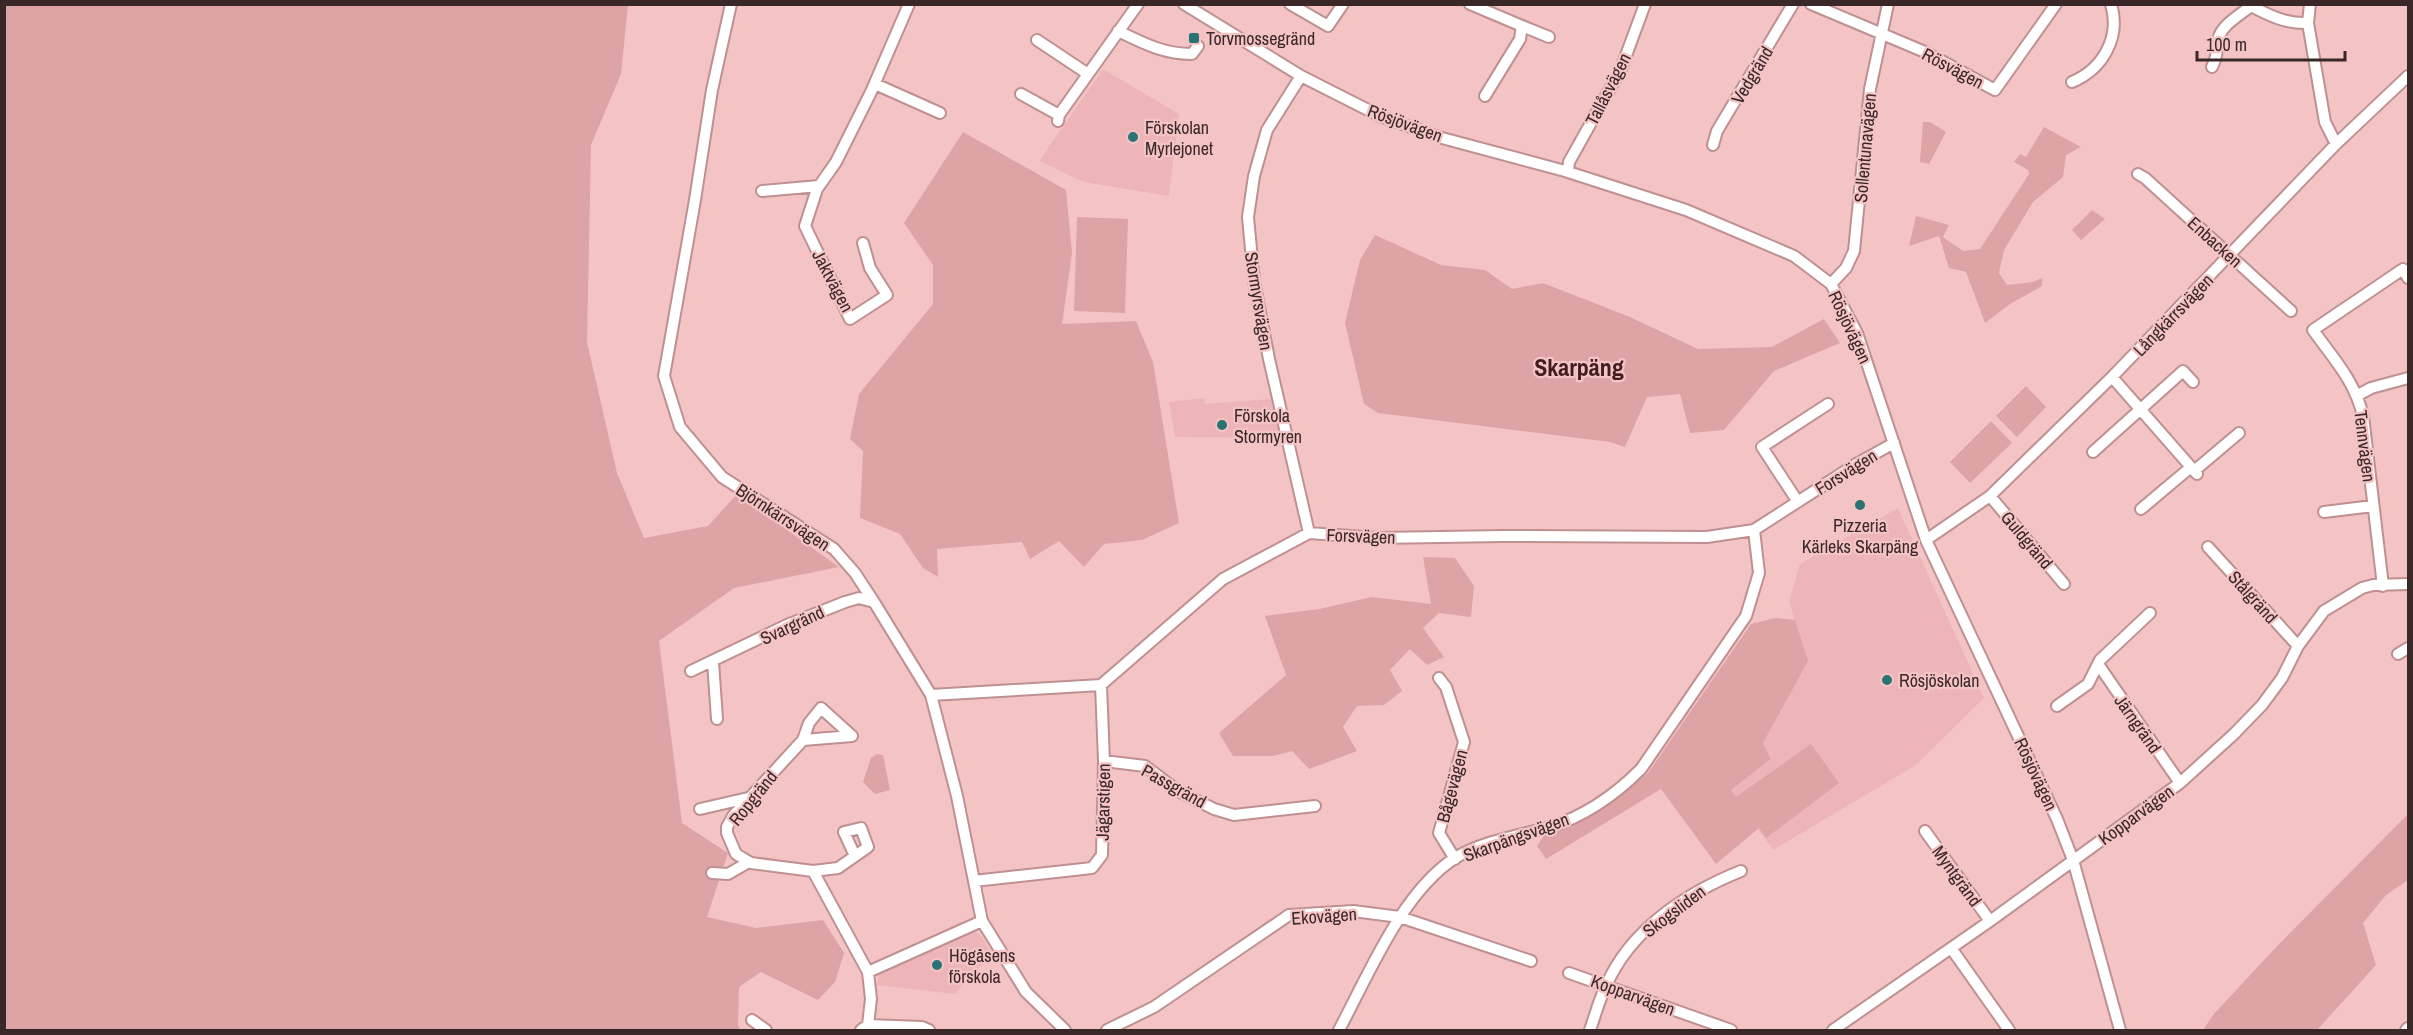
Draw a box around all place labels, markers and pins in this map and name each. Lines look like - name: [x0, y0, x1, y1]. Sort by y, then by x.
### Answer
- place label: Torvmossegränd: [1206, 26, 1315, 51]
- marker: Torvmossegränd: [1187, 31, 1201, 45]
- place label: Förskolan Myrlejonet: [1145, 115, 1213, 161]
- marker: Förskolan Myrlejonet: [1126, 130, 1140, 144]
- place label: Förskola Stormyren: [1234, 403, 1302, 449]
- marker: Förskola Stormyren: [1215, 418, 1229, 432]
- marker: Pizzeria Kärleks Skarpäng: [1853, 498, 1867, 512]
- place label: Pizzeria Kärleks Skarpäng: [1802, 513, 1919, 559]
- place label: Rösjöskolan: [1899, 668, 1979, 693]
- marker: Rösjöskolan: [1880, 673, 1894, 687]
- place label: Högåsens förskola: [949, 943, 1015, 989]
- marker: Högåsens förskola: [930, 958, 944, 972]

